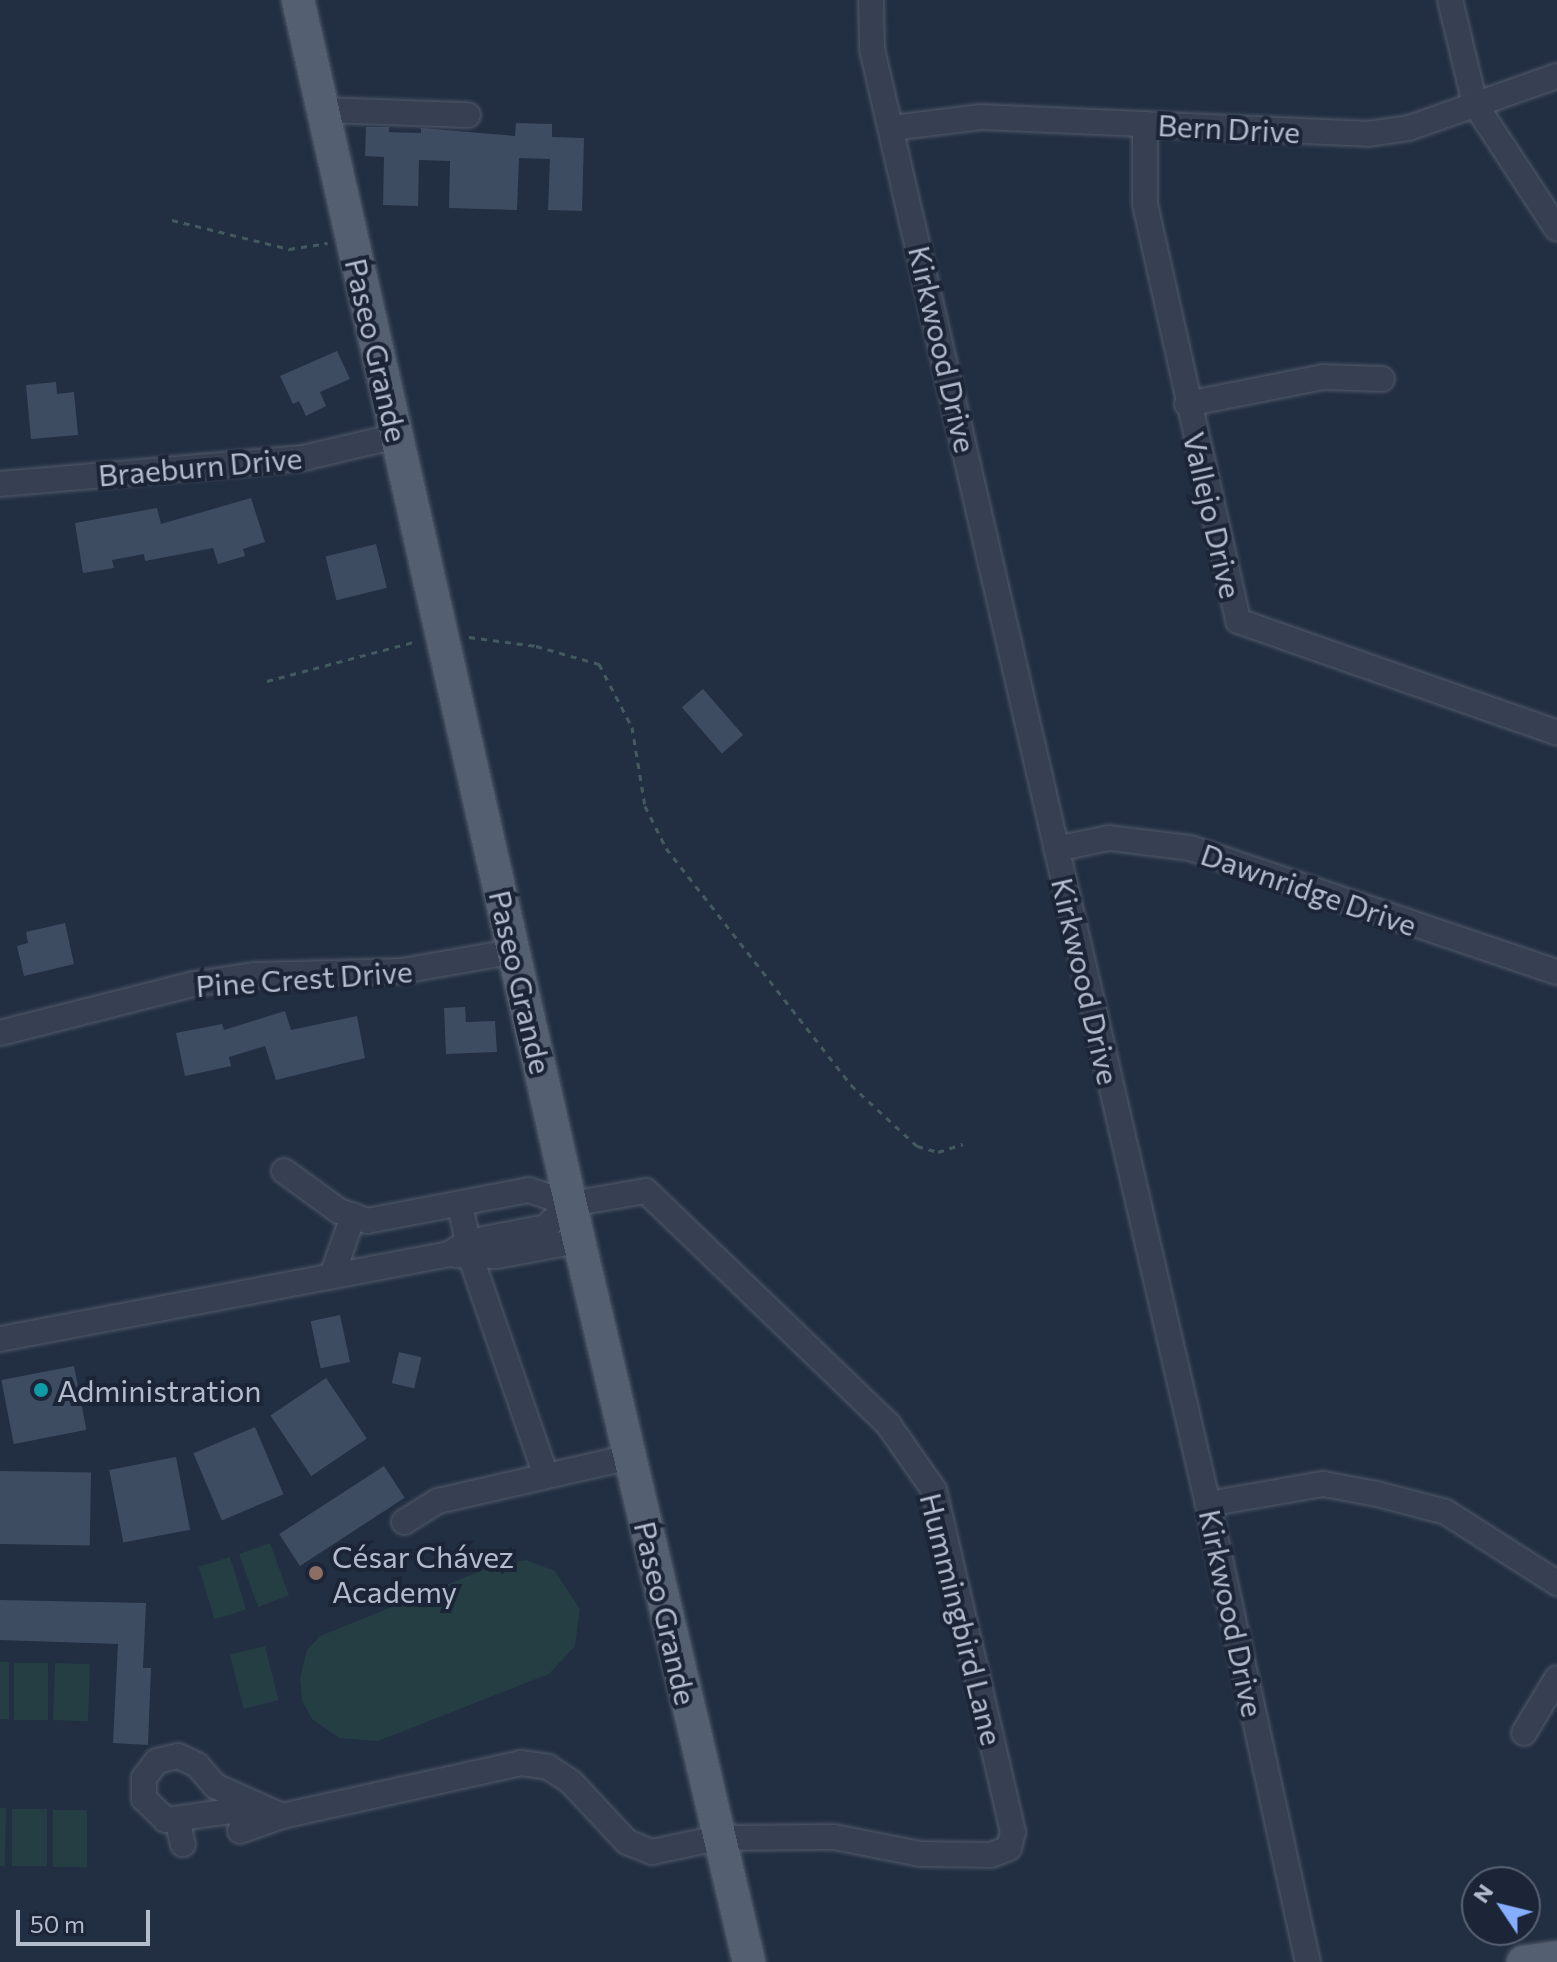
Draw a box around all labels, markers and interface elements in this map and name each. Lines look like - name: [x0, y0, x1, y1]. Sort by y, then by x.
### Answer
- street label: Bern Drive: [1157, 106, 1301, 150]
- street label: Kirkwood Drive: [902, 242, 984, 456]
- street label: Paseo Grande: [338, 255, 416, 445]
- street label: Vallejo Drive: [1176, 428, 1250, 602]
- street label: Braeburn Drive: [97, 439, 303, 493]
- street label: Dawnridge Drive: [1196, 835, 1422, 943]
- street label: Kirkwood Drive: [1045, 874, 1127, 1088]
- street label: Paseo Grande: [482, 887, 560, 1077]
- street label: Pine Crest Drive: [194, 952, 414, 1004]
- place label: Administration: [57, 1372, 261, 1408]
- marker: Administration: [32, 1381, 50, 1399]
- street label: Hummingbird Lane: [913, 1489, 1011, 1749]
- street label: Kirkwood Drive: [1192, 1506, 1272, 1720]
- street label: Paseo Grande: [627, 1518, 705, 1708]
- place label: César Chávez Academy: [332, 1538, 514, 1608]
- marker: César Chávez Academy: [307, 1564, 325, 1582]
- north arrow: [1461, 1866, 1541, 1946]
- text: N: [1467, 1879, 1498, 1908]
- scale bar: [20, 1894, 154, 1944]
- text: 50 m: [30, 1909, 85, 1938]

